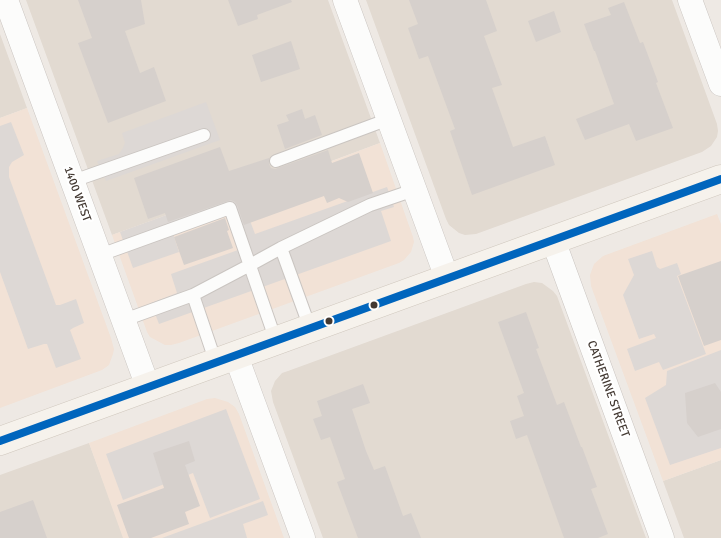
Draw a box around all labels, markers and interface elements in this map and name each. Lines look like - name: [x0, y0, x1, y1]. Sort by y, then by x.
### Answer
- street label: 1400 WEST: [60, 164, 94, 224]
- unlabelled marker: [369, 300, 379, 310]
- unlabelled marker: [324, 316, 334, 326]
- street label: CATHERINE STREET: [584, 339, 632, 439]

